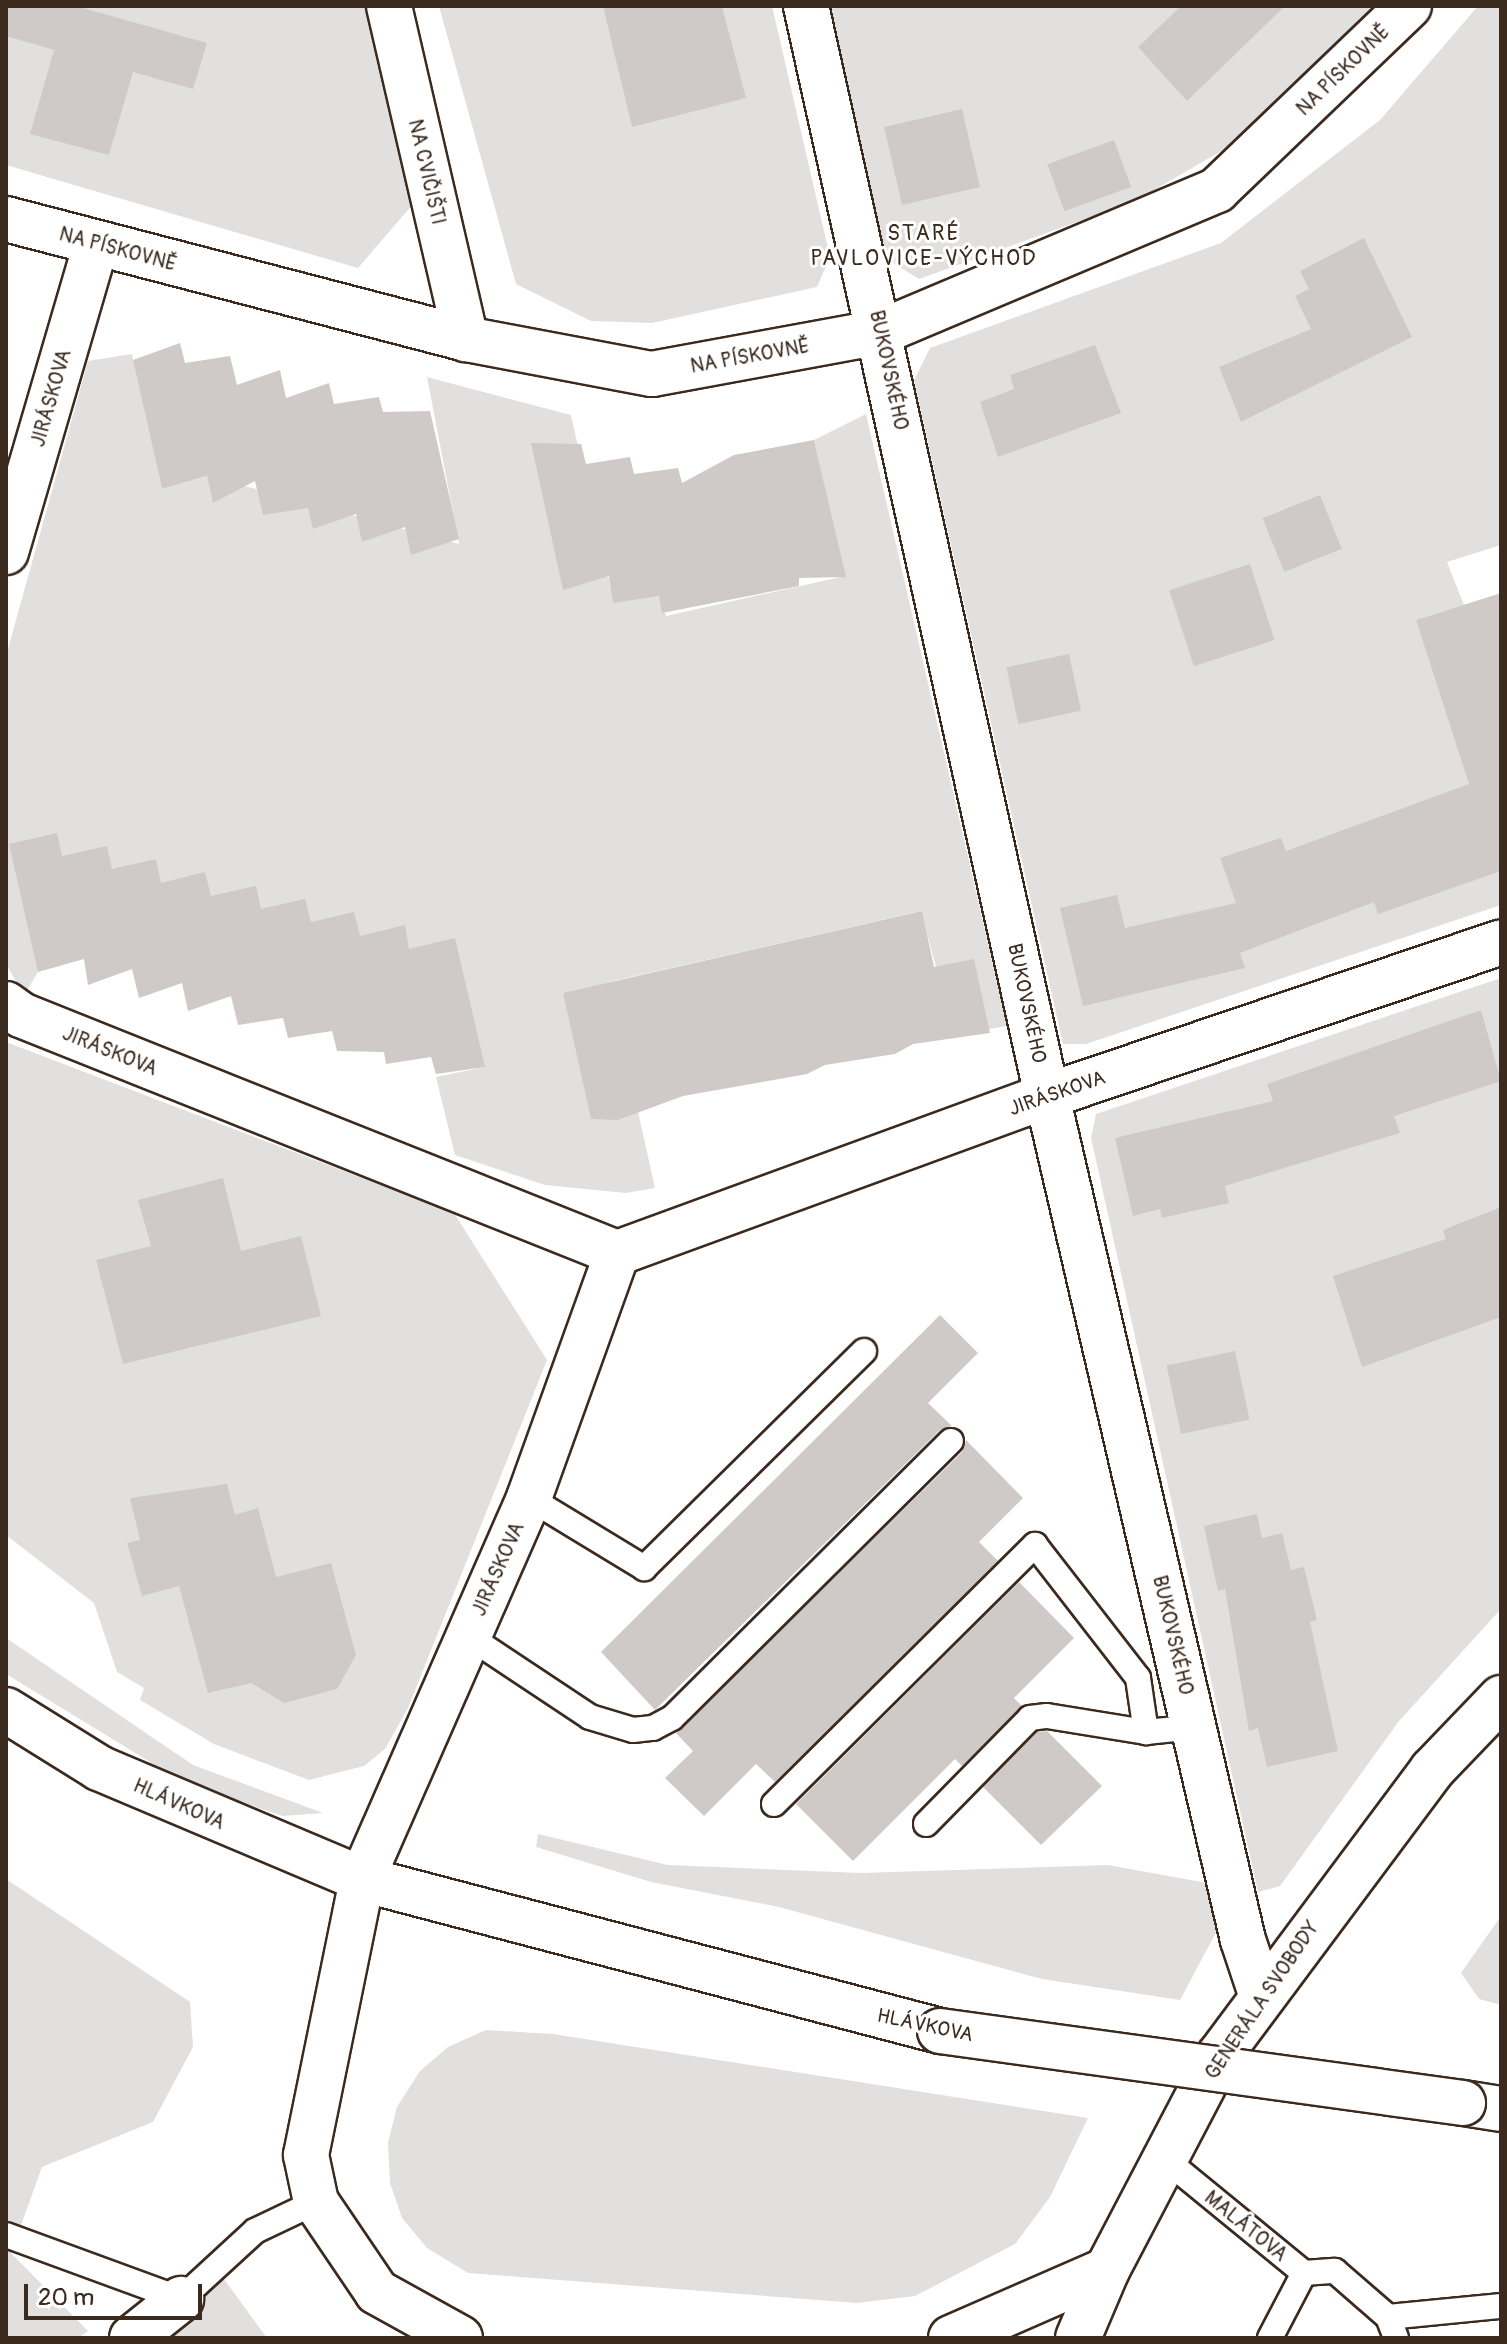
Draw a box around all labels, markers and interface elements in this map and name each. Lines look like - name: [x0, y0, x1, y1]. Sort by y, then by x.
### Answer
- street label: NA PÍSKOVNĚ: [1291, 19, 1395, 121]
- street label: NA CVIČIŠTI: [403, 117, 451, 227]
- district label: STARÉ PAVLOVICE-VÝCHOD: [810, 220, 1038, 272]
- street label: NA PÍSKOVNĚ: [57, 222, 179, 276]
- street label: BUKOVSKÉHO: [865, 308, 913, 432]
- street label: NA PÍSKOVNĚ: [689, 334, 811, 378]
- street label: JIRÁSKOVA: [26, 347, 76, 449]
- street label: BUKOVSKÉHO: [1003, 941, 1051, 1065]
- street label: JIRÁSKOVA: [59, 1021, 161, 1081]
- street label: JIRÁSKOVA: [1006, 1065, 1108, 1121]
- street label: JIRÁSKOVA: [467, 1518, 529, 1620]
- street label: BUKOVSKÉHO: [1148, 1573, 1198, 1697]
- street label: HLÁVKOVA: [130, 1773, 228, 1835]
- street label: GENERÁLA SVOBODY: [1200, 1916, 1324, 2084]
- street label: HLÁVKOVA: [875, 2003, 975, 2047]
- street label: MALÁTOVA: [1200, 2185, 1292, 2267]
- scale bar: [28, 2268, 206, 2318]
- text: 20 m: [38, 2283, 94, 2312]

